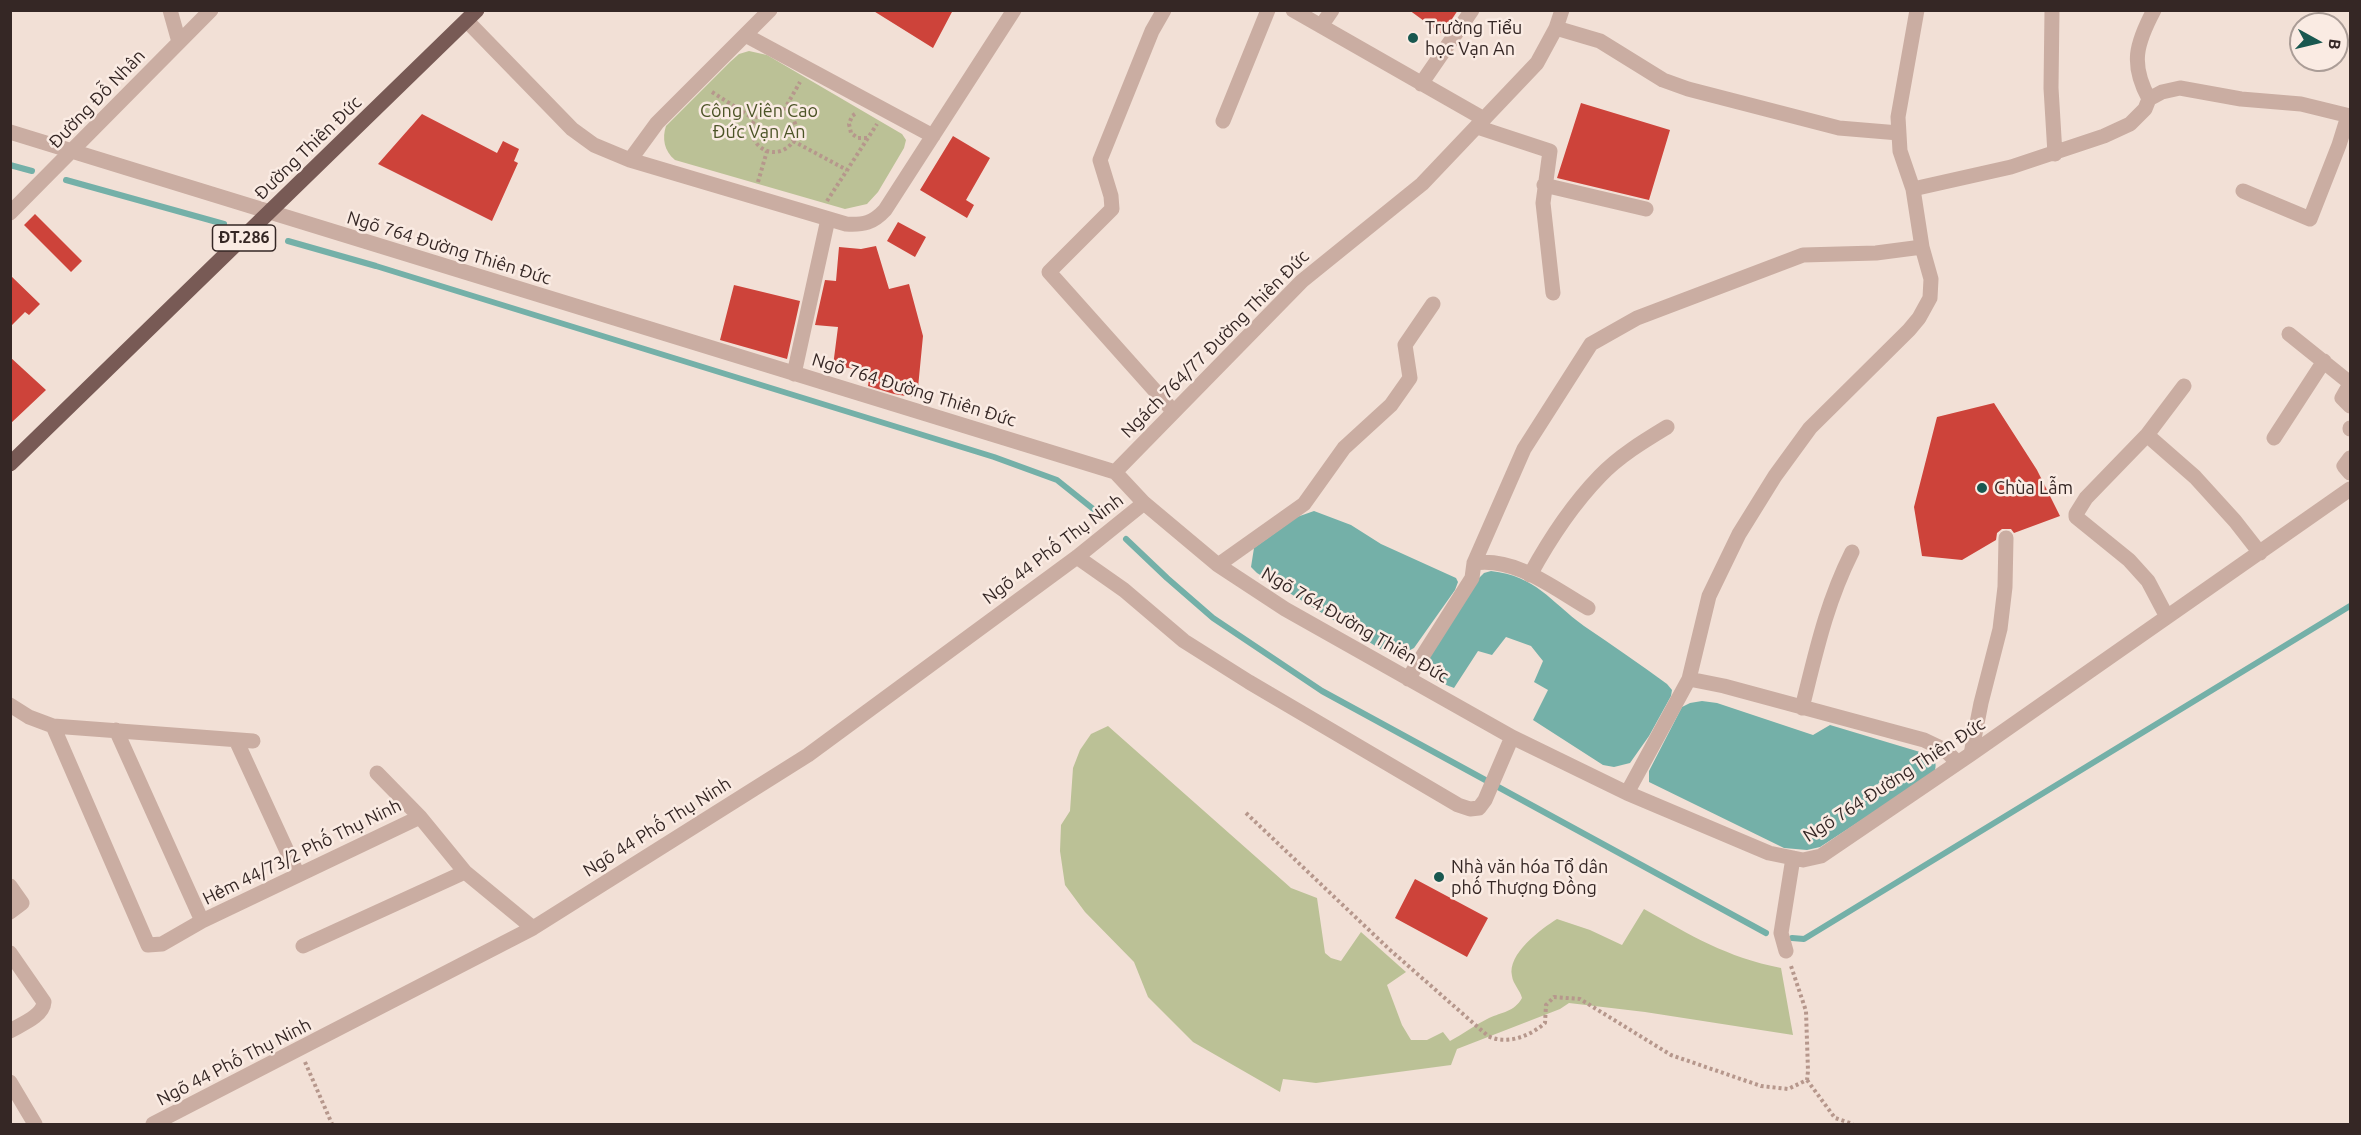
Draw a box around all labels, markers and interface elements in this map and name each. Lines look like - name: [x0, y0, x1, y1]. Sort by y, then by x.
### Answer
- north arrow: [2289, 12, 2349, 72]
- place label: Trường Tiểu học Vạn An: [1425, 17, 1522, 60]
- marker: Trường Tiểu học Vạn An: [1406, 31, 1420, 45]
- text: B: [2325, 38, 2344, 51]
- street label: Đường Đỗ Nhân: [44, 45, 150, 153]
- street label: Đường Thiên Đức: [250, 92, 366, 204]
- park label: Công Viên Cao Đức Vạn An: [700, 100, 818, 142]
- street label: Ngõ 764 Đường Thiên Đức: [344, 207, 554, 289]
- road number: ĐT.286: [212, 225, 276, 251]
- street label: Ngách 764/77 Đường Thiên Đức: [1117, 246, 1313, 442]
- street label: Ngõ 764 Đường Thiên Đức: [809, 349, 1019, 431]
- place label: Chùa Lẫm: [1994, 477, 2073, 499]
- marker: Chùa Lẫm: [1975, 481, 1989, 495]
- street label: Ngõ 44 Phố Thụ Ninh: [978, 489, 1128, 609]
- street label: Ngõ 764 Đường Thiên Đức: [1258, 563, 1452, 687]
- street label: Ngõ 764 Đường Thiên Đức: [1799, 713, 1989, 847]
- street label: Ngõ 44 Phố Thụ Ninh: [579, 773, 735, 881]
- street label: Hẻm 44/73/2 Phố Thụ Ninh: [199, 794, 405, 910]
- place label: Nhà văn hóa Tổ dân phố Thượng Đồng: [1451, 856, 1608, 898]
- marker: Nhà văn hóa Tổ dân phố Thượng Đồng: [1432, 870, 1446, 884]
- street label: Ngõ 44 Phố Thụ Ninh: [153, 1014, 315, 1110]

